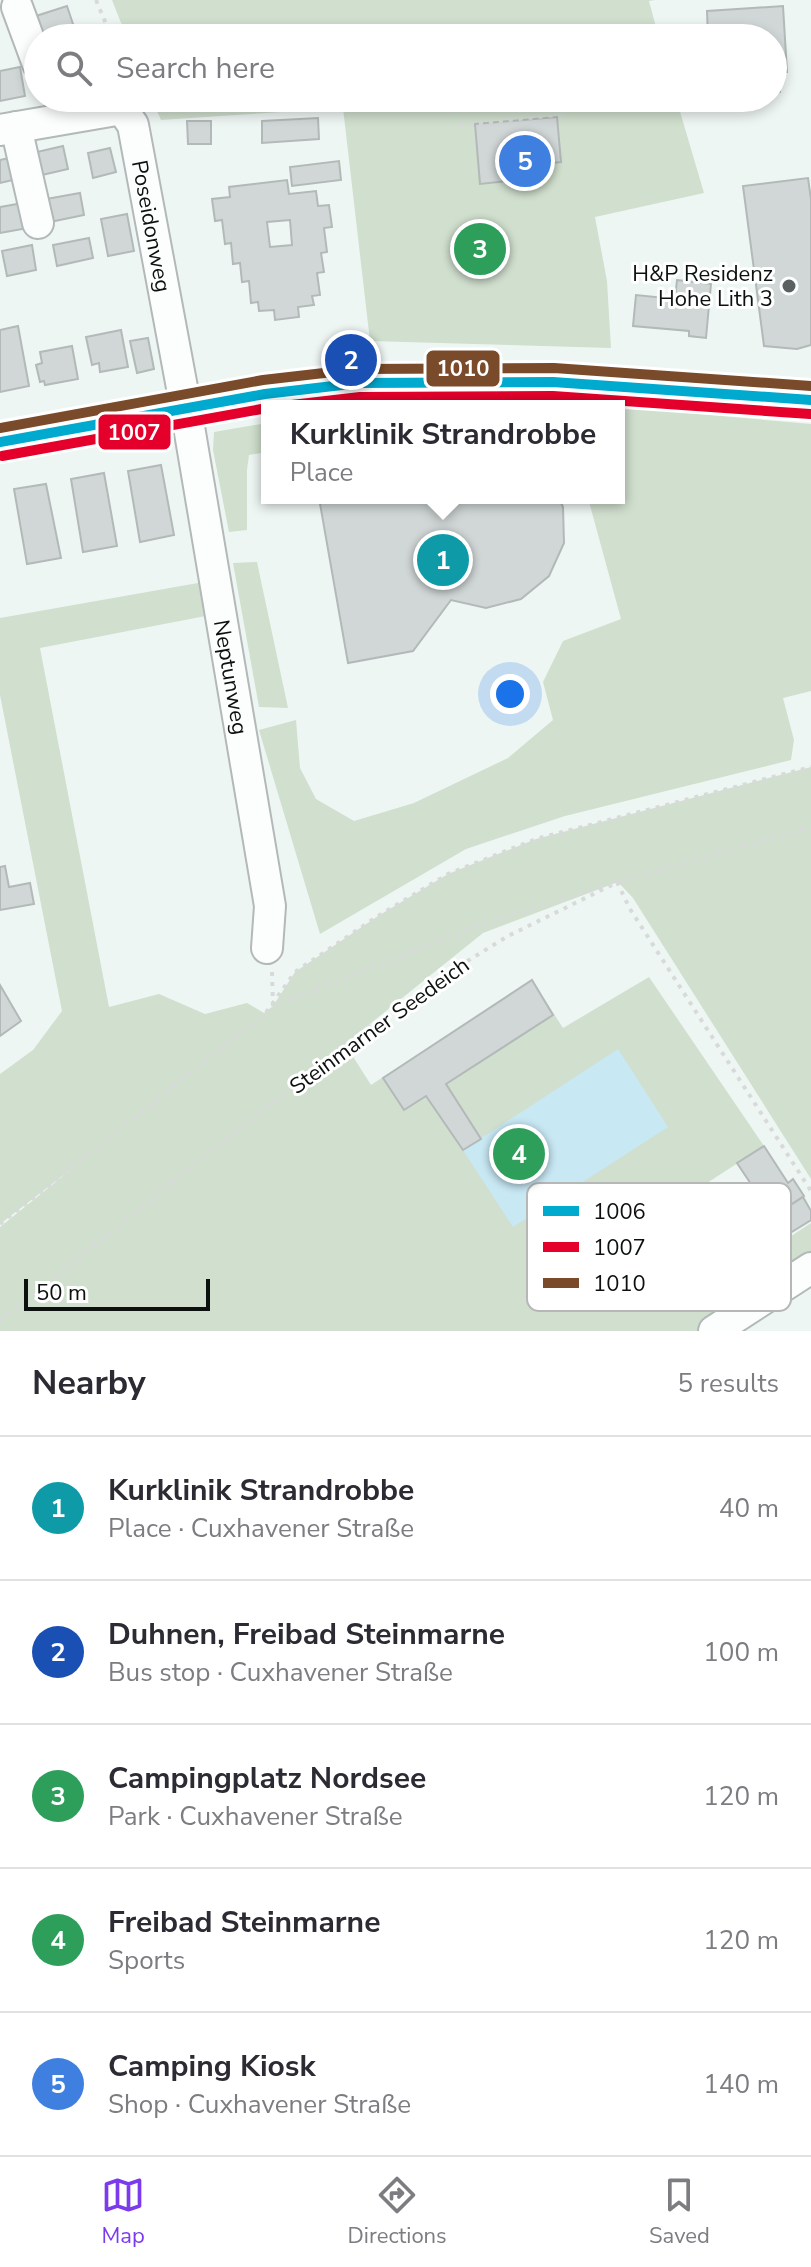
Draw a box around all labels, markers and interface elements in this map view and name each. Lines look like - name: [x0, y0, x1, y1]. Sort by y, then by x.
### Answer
- search box: [24, 24, 787, 112]
- icon: search: [52, 46, 96, 90]
- text: Search here: [116, 48, 275, 89]
- pin: 5: [499, 131, 551, 191]
- street label: Poseidonweg: [124, 158, 178, 295]
- pin: 3: [454, 219, 506, 279]
- place label: H&P Residenz Hohe Lith 3: [632, 259, 773, 314]
- marker: H&P Residenz Hohe Lith 3: [780, 277, 798, 295]
- pin: 2: [325, 330, 377, 390]
- line badge: 1010: [425, 349, 501, 388]
- text: 1010: [437, 354, 489, 384]
- popup: [261, 400, 625, 504]
- line badge: 1007: [97, 413, 172, 451]
- text: Kurklinik Strandrobbe: [290, 414, 596, 455]
- text: 1007: [108, 418, 160, 448]
- text: Place: [290, 455, 353, 490]
- pin: 1: [417, 530, 469, 590]
- street label: Neptunweg: [206, 618, 255, 737]
- your location: [490, 674, 530, 714]
- street label: Steinmarner Seedeich: [283, 950, 476, 1101]
- pin: 4: [493, 1124, 545, 1184]
- legend: [527, 1183, 791, 1311]
- text: 1006: [593, 1197, 646, 1227]
- text: 1007: [593, 1233, 646, 1263]
- text: 1010: [593, 1269, 646, 1299]
- scale bar: [24, 1275, 210, 1311]
- text: 50 m: [36, 1278, 87, 1308]
- text: Nearby: [32, 1360, 146, 1406]
- text: 5 results: [678, 1366, 779, 1401]
- text: Kurklinik Strandrobbe: [108, 1470, 414, 1511]
- text: 1: [50, 1491, 66, 1526]
- text: 40 m: [719, 1491, 779, 1526]
- text: Place · Cuxhavener Straße: [108, 1511, 414, 1546]
- text: Duhnen, Freibad Steinmarne: [108, 1614, 505, 1655]
- text: 2: [50, 1635, 66, 1670]
- text: 100 m: [703, 1635, 779, 1670]
- text: Bus stop · Cuxhavener Straße: [108, 1655, 453, 1690]
- text: Campingplatz Nordsee: [108, 1758, 426, 1799]
- text: 3: [50, 1779, 66, 1814]
- text: 120 m: [703, 1779, 779, 1814]
- text: Park · Cuxhavener Straße: [108, 1799, 403, 1834]
- text: Freibad Steinmarne: [108, 1902, 380, 1943]
- text: 4: [50, 1923, 66, 1958]
- text: 120 m: [703, 1923, 779, 1958]
- text: Sports: [108, 1943, 185, 1978]
- text: Camping Kiosk: [108, 2046, 316, 2087]
- text: 5: [50, 2067, 66, 2102]
- text: 140 m: [703, 2067, 779, 2102]
- text: Shop · Cuxhavener Straße: [108, 2087, 411, 2122]
- tab: Map: [101, 2173, 145, 2251]
- tab: Directions: [348, 2173, 447, 2251]
- tab: Saved: [649, 2173, 710, 2251]

